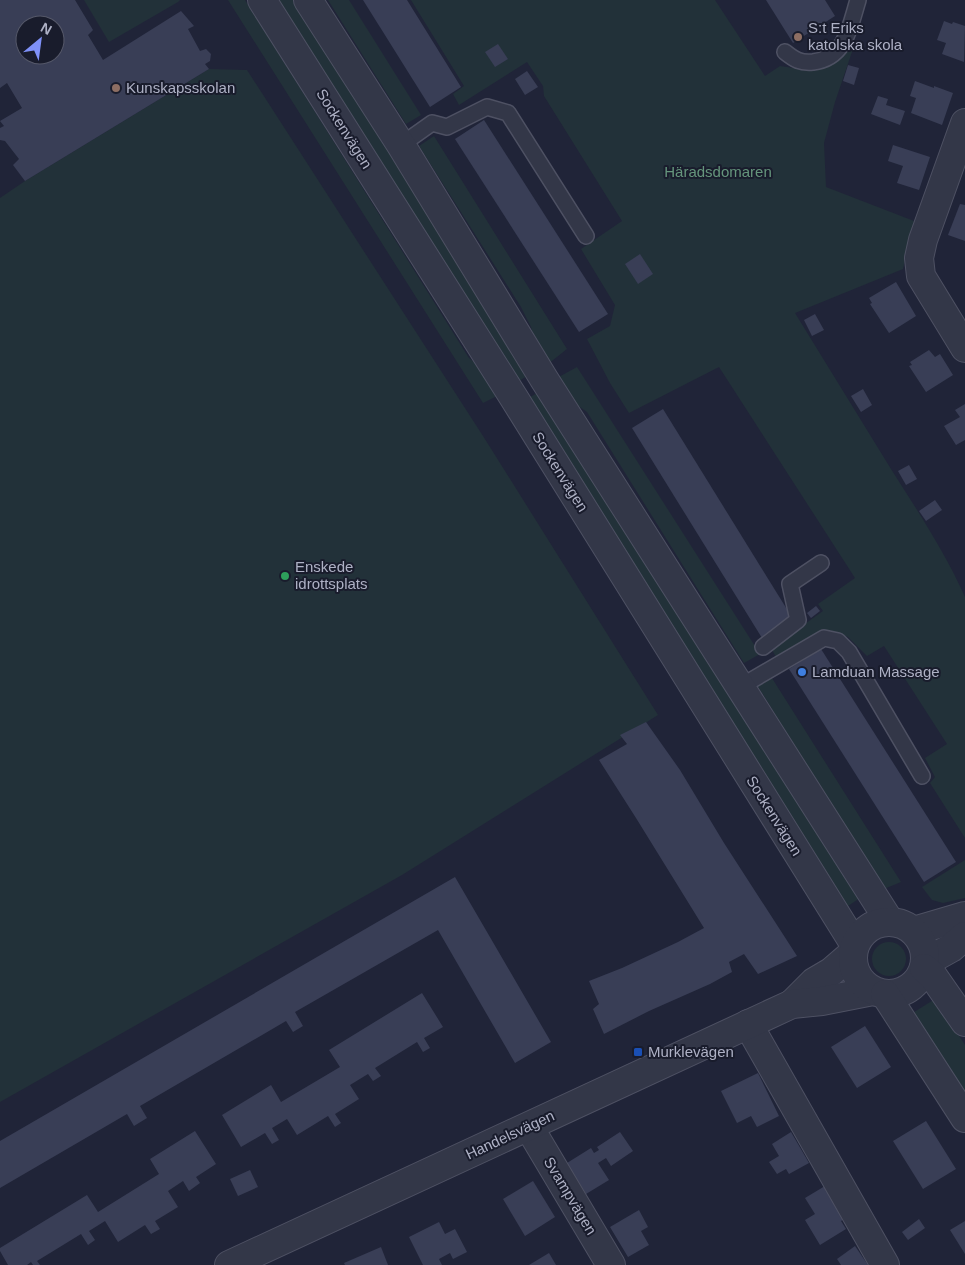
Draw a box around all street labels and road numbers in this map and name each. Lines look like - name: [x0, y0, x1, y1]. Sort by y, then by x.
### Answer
- street label: Sockenvägen: [313, 86, 376, 172]
- street label: Sockenvägen: [529, 429, 592, 515]
- street label: Sockenvägen: [743, 773, 806, 859]
- street label: Handelsvägen: [463, 1107, 557, 1163]
- street label: Svampvägen: [541, 1154, 600, 1238]

